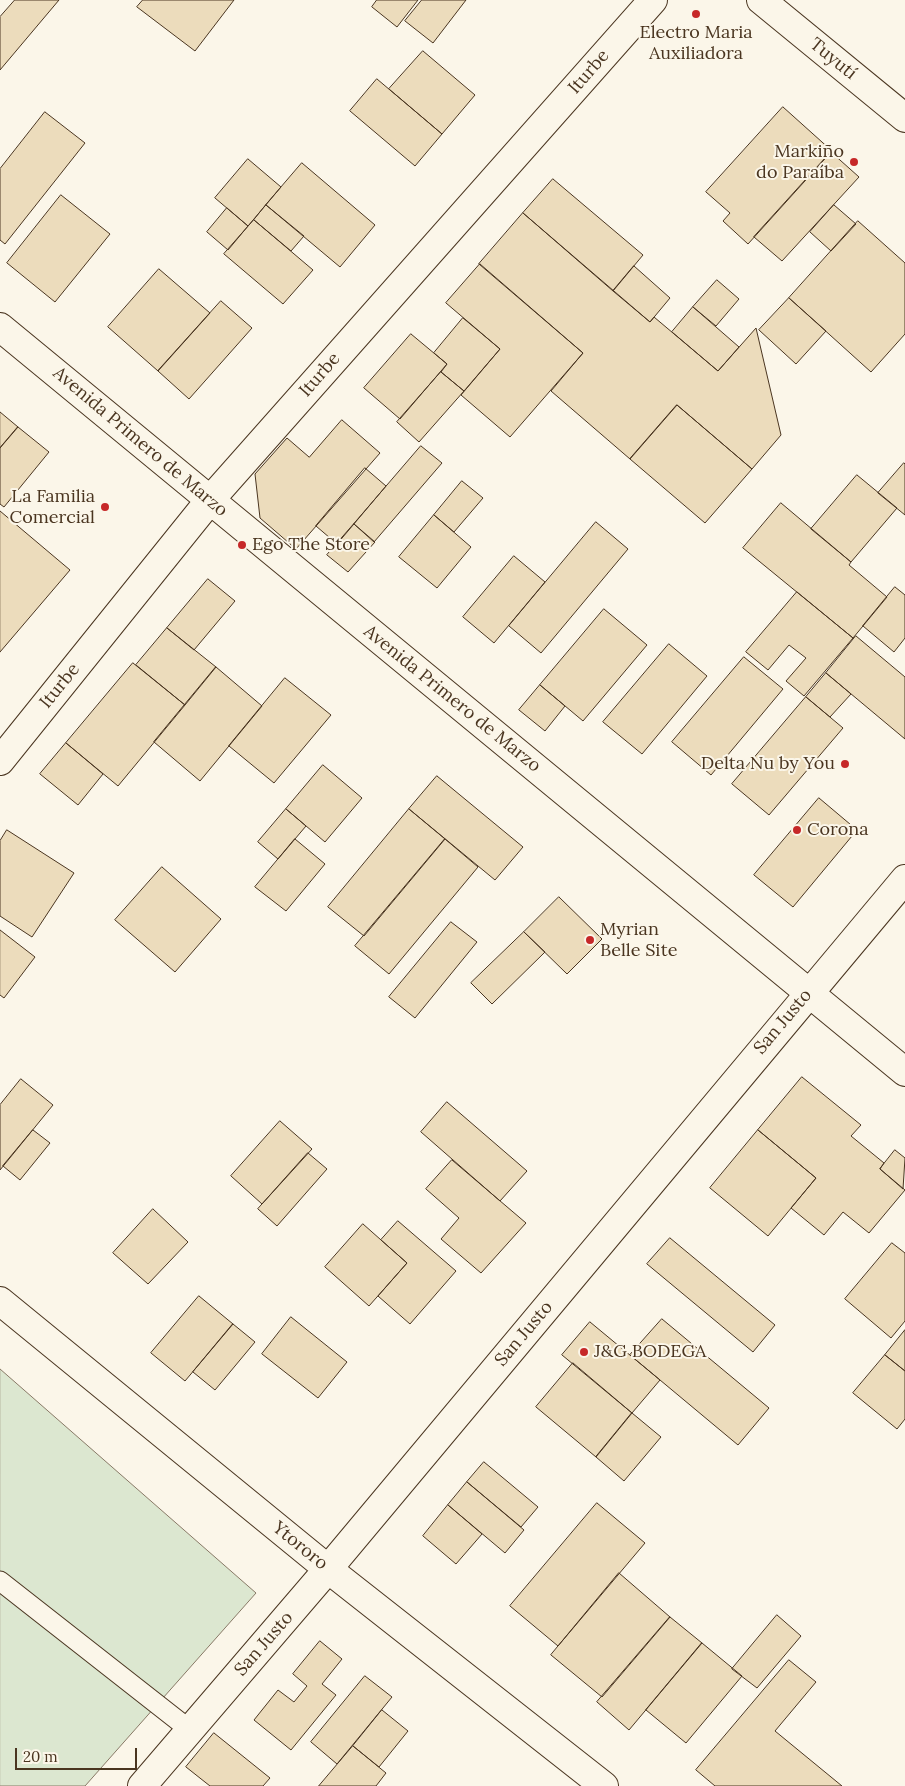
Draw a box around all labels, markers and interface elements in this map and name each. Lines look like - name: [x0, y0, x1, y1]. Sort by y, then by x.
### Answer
- marker: Electro Maria Auxiliadora: [690, 8, 702, 20]
- place label: Electro Maria Auxiliadora: [639, 22, 753, 64]
- street label: Tuyutí: [805, 34, 861, 84]
- street label: Iturbe: [564, 46, 614, 98]
- place label: Markiño do Paraíba: [756, 141, 844, 183]
- marker: Markiño do Paraíba: [848, 156, 860, 168]
- street label: Iturbe: [295, 349, 345, 401]
- street label: Avenida Primero de Marzo: [48, 363, 232, 521]
- place label: La Familia Comercial: [10, 486, 95, 528]
- marker: La Familia Comercial: [99, 501, 111, 513]
- place label: Ego The Store: [252, 534, 370, 556]
- marker: Ego The Store: [236, 539, 248, 551]
- street label: Avenida Primero de Marzo: [359, 621, 545, 777]
- street label: Iturbe: [35, 659, 85, 713]
- place label: Delta Nu by You: [701, 753, 835, 775]
- marker: Delta Nu by You: [839, 758, 851, 770]
- place label: Corona: [807, 819, 869, 841]
- marker: Corona: [791, 824, 803, 836]
- place label: Myrian Belle Site: [600, 919, 677, 962]
- marker: Myrian Belle Site: [584, 934, 596, 946]
- street label: San Justo: [750, 985, 816, 1059]
- street label: San Justo: [491, 1297, 557, 1371]
- place label: J&G BODEGA: [594, 1341, 706, 1363]
- marker: J&G BODEGA: [578, 1346, 590, 1358]
- street label: Ytororo: [268, 1517, 332, 1575]
- street label: San Justo: [230, 1607, 298, 1681]
- scale bar: [18, 1738, 140, 1770]
- text: 20 m: [23, 1747, 58, 1766]

